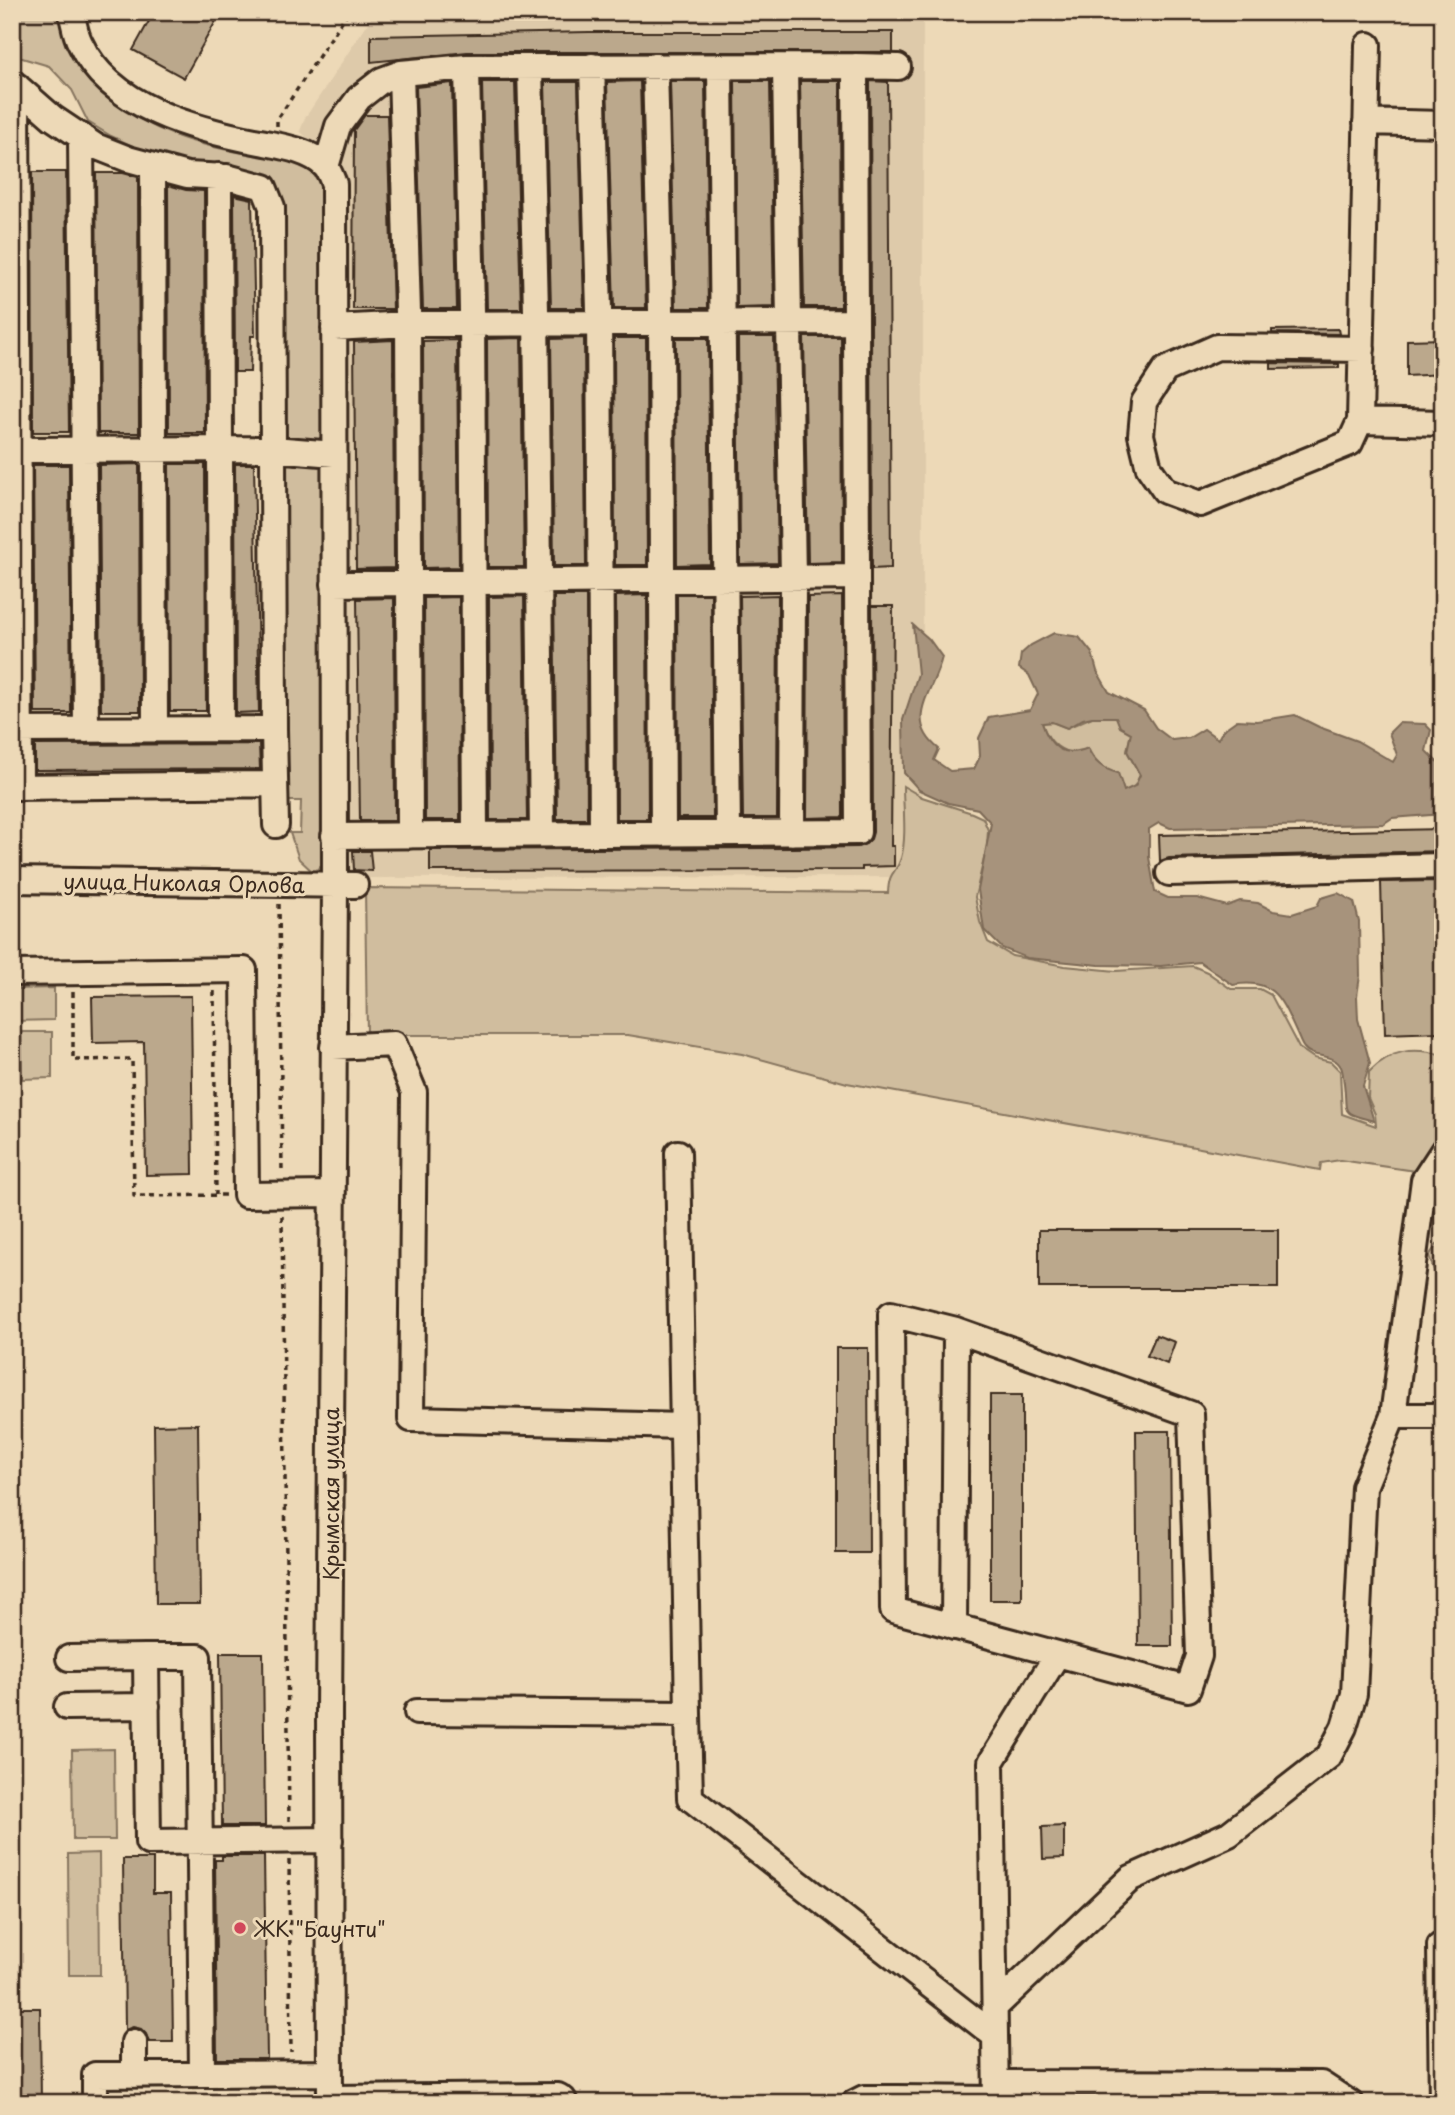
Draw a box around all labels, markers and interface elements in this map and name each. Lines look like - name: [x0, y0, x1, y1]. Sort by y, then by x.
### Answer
- street label: улица Николая Орлова: [63, 864, 305, 900]
- street label: Крымская улица: [314, 1406, 346, 1581]
- place label: ЖК "Баунти": [253, 1912, 386, 1944]
- marker: ЖК "Баунти": [232, 1920, 248, 1936]

